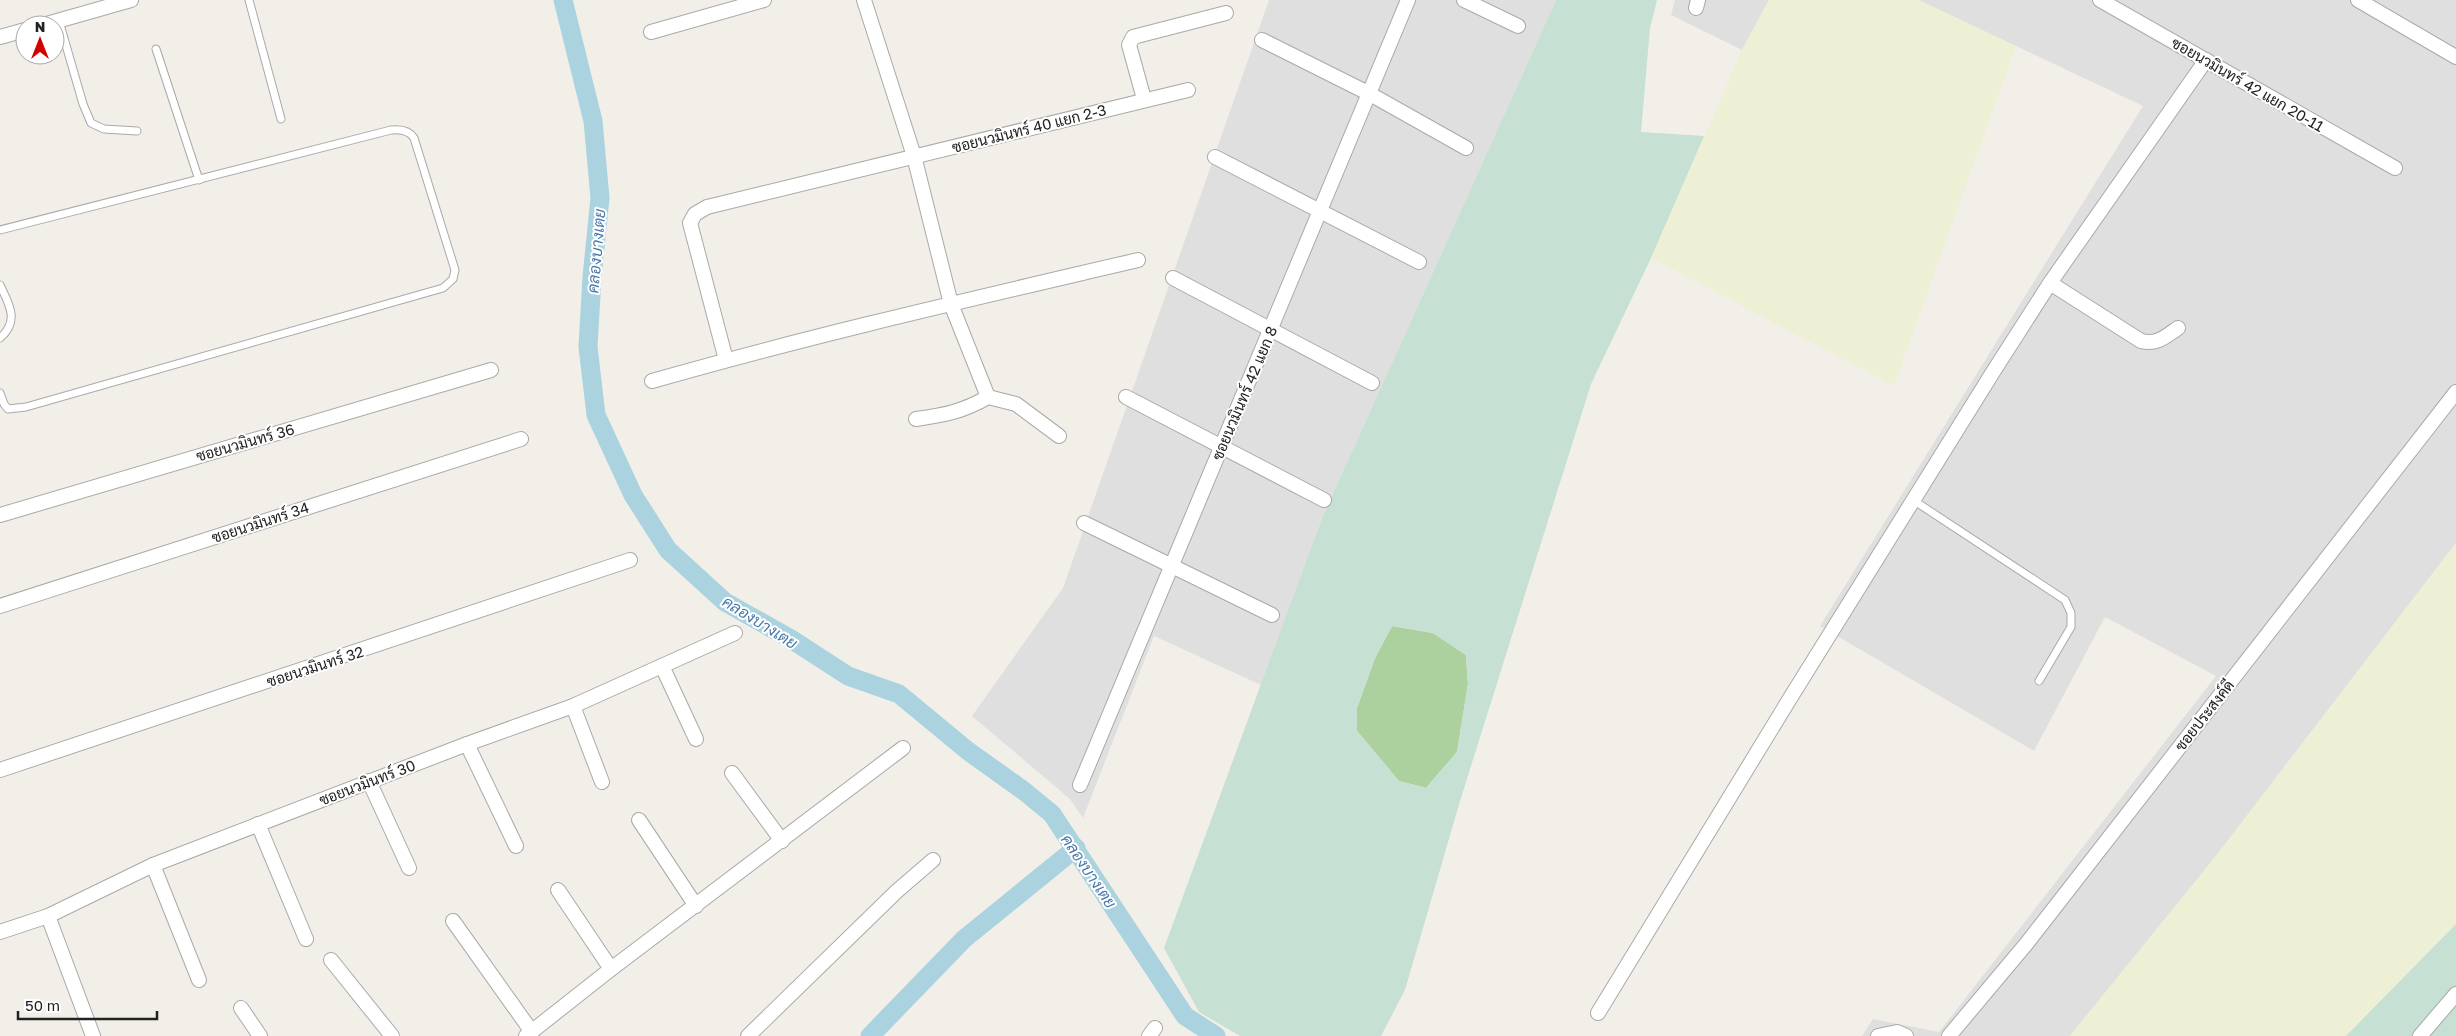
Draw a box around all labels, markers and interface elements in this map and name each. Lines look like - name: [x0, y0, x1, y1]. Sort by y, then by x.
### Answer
- north arrow: [15, 15, 65, 65]
- text: N: [35, 18, 45, 35]
- street label: ซอยนวมินทร์ 42 แยก 20-11: [2169, 33, 2327, 135]
- street label: ซอยนวมินทร์ 40 แยก 2-3: [950, 100, 1108, 156]
- water label: คลองบางเตย: [582, 208, 610, 294]
- street label: ซอยนวมินทร์ 42 แยก 8: [1208, 323, 1280, 463]
- street label: ซอยนวมินทร์ 36: [194, 419, 296, 465]
- street label: ซอยนวมินทร์ 34: [209, 498, 311, 546]
- water label: คลองบางเตย: [719, 591, 801, 653]
- street label: ซอยนวมินทร์ 32: [264, 642, 366, 690]
- street label: ซอยประสงค์ดี: [2171, 676, 2237, 754]
- street label: ซอยนวมินทร์ 30: [316, 755, 418, 809]
- water label: คลองบางเตย: [1057, 830, 1121, 912]
- scale bar: [18, 988, 156, 1020]
- text: 50 m: [25, 996, 60, 1014]

